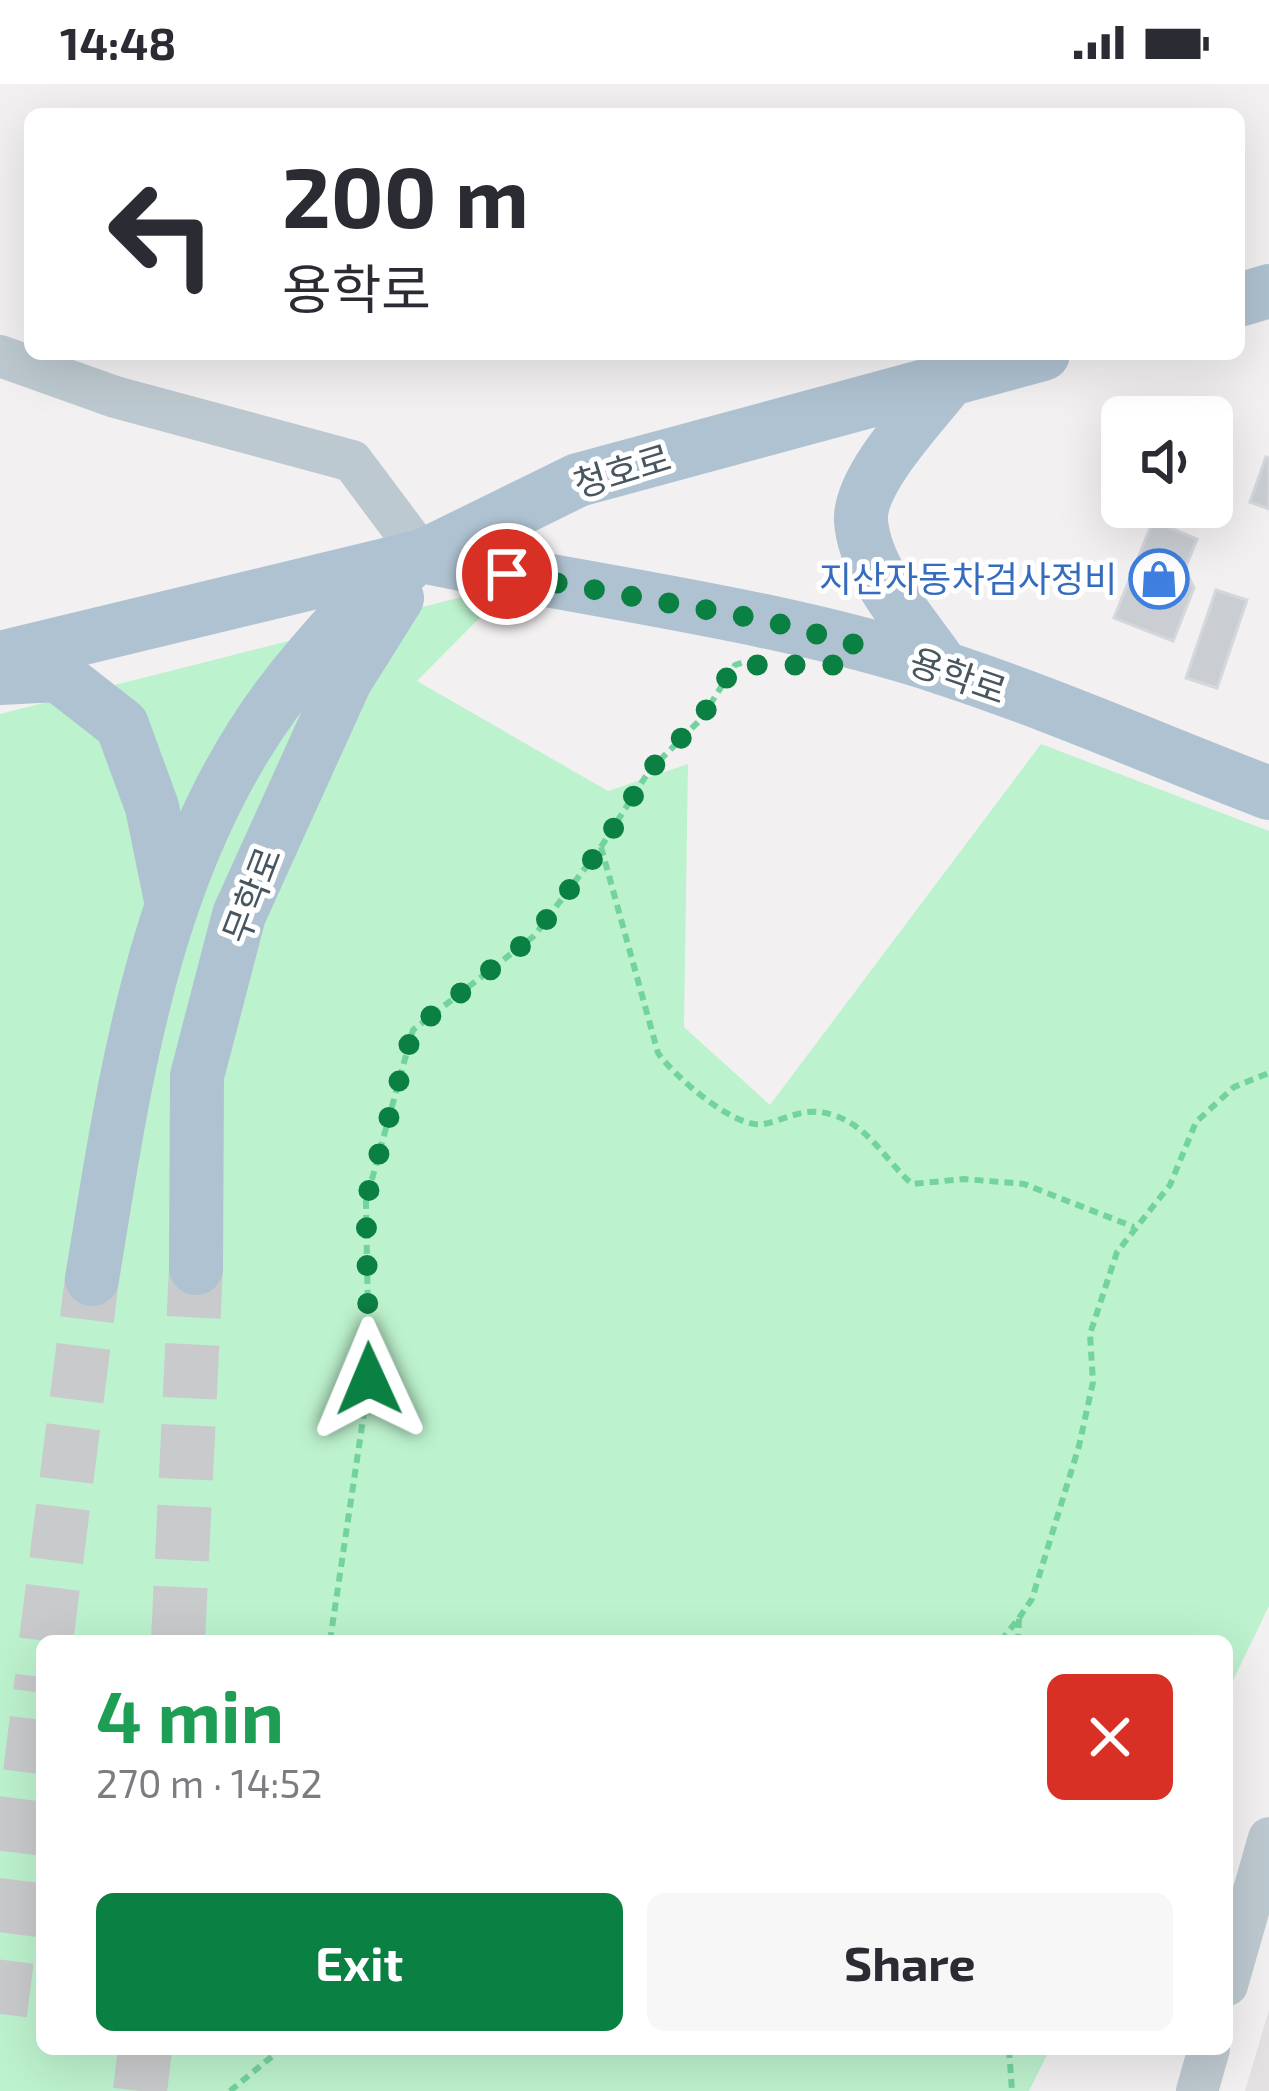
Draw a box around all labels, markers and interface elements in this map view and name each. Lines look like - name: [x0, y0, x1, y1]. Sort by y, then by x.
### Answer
- text: 14:48: [60, 15, 176, 69]
- text: 200 m: [282, 144, 529, 245]
- icon: left: [84, 156, 240, 312]
- text: 용학로: [282, 255, 431, 320]
- map controls: [1101, 396, 1233, 528]
- button: sound: [1101, 396, 1233, 528]
- street label: 청호로: [568, 434, 675, 505]
- pin: [456, 523, 558, 625]
- icon: arrive: [474, 541, 540, 607]
- shop icon: 지산자동차검사정비: [1128, 548, 1190, 610]
- place label: 지산자동차검사정비: [819, 556, 1117, 599]
- street label: 용학로: [905, 638, 1012, 711]
- street label: 무학로: [213, 840, 288, 949]
- position arrow: [306, 1316, 432, 1442]
- text: 4 min: [96, 1671, 284, 1757]
- button: close: [1047, 1674, 1173, 1800]
- text: 270 m · 14:52: [96, 1759, 322, 1806]
- button: Exit: [96, 1893, 623, 2031]
- button: Share: [647, 1893, 1173, 2031]

